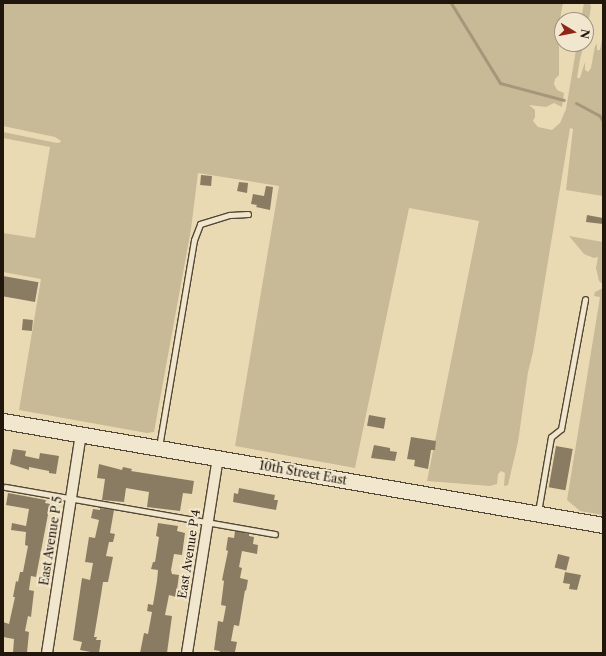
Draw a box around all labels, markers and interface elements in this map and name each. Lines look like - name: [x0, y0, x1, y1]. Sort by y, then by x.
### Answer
- north arrow: [554, 12, 594, 52]
- text: N: [577, 28, 593, 40]
- street label: 10th Street East: [258, 458, 348, 488]
- street label: East Avenue P 5: [37, 495, 65, 587]
- street label: East Avenue P 4: [175, 508, 203, 600]

